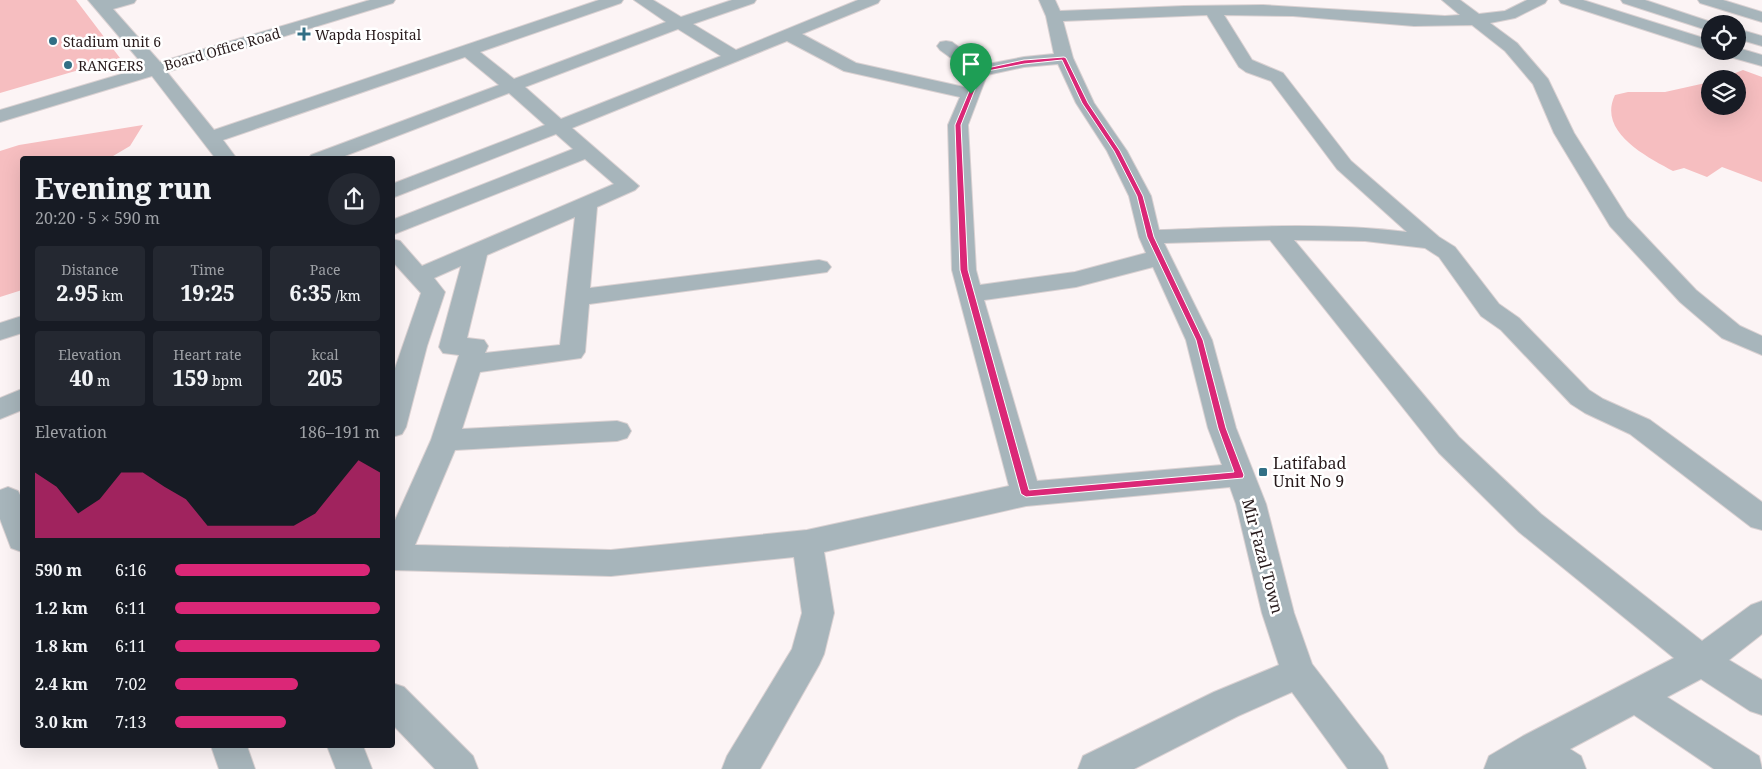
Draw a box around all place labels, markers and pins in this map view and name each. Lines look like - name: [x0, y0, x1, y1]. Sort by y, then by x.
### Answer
- place label: Wapda Hospital: [315, 25, 422, 44]
- marker: Wapda Hospital: [297, 27, 311, 41]
- place label: Stadium unit 6: [63, 32, 161, 51]
- marker: Stadium unit 6: [47, 35, 59, 47]
- pin: [950, 43, 992, 94]
- place label: RANGERS: [78, 56, 143, 75]
- marker: RANGERS: [62, 59, 74, 71]
- place label: Latifabad Unit No 9: [1273, 452, 1346, 492]
- marker: Latifabad Unit No 9: [1257, 466, 1269, 478]

